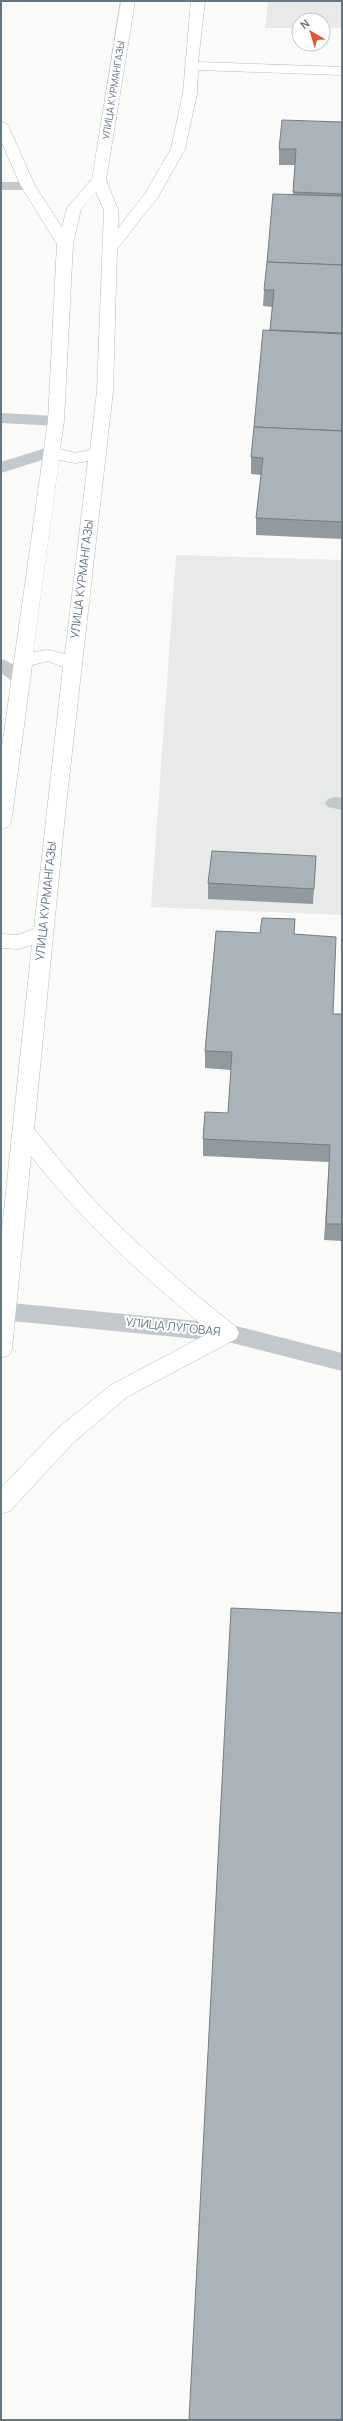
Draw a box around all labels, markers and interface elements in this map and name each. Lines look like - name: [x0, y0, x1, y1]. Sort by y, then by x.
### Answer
- north arrow: [291, 12, 331, 52]
- text: N: [297, 15, 312, 32]
- street label: УЛИЦА КУРМАНГАЗЫ: [98, 40, 128, 140]
- street label: УЛИЦА КУРМАНГАЗЫ: [66, 519, 97, 639]
- street label: УЛИЦА КУРМАНГАЗЫ: [31, 841, 60, 961]
- street label: УЛИЦА ЛУГОВАЯ: [125, 1313, 221, 1340]

